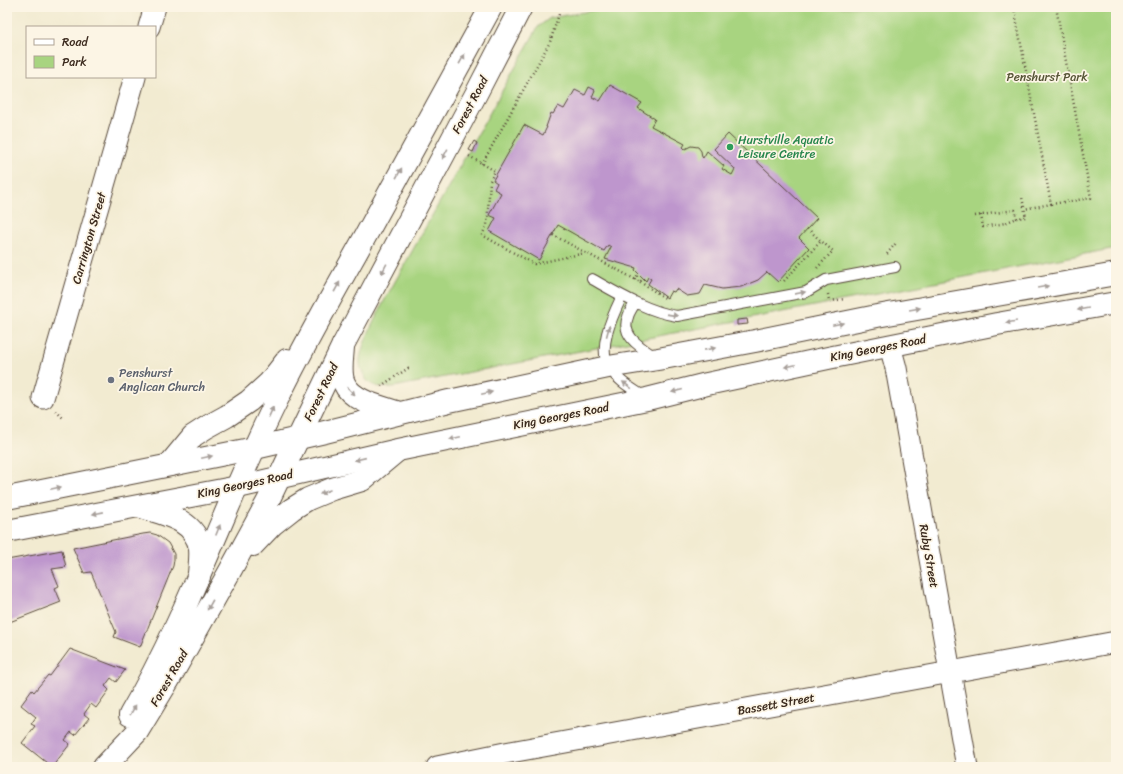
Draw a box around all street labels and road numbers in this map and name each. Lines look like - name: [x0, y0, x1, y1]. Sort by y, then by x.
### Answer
- street label: Forest Road: [446, 71, 495, 138]
- street label: Carrington Street: [65, 188, 113, 287]
- street label: King Georges Road: [828, 328, 929, 368]
- street label: Forest Road: [297, 357, 345, 425]
- street label: King Georges Road: [511, 396, 612, 436]
- street label: King Georges Road: [195, 463, 296, 505]
- street label: Ruby Street: [913, 522, 945, 590]
- street label: Forest Road: [144, 644, 195, 711]
- street label: Bassett Street: [736, 686, 816, 722]

